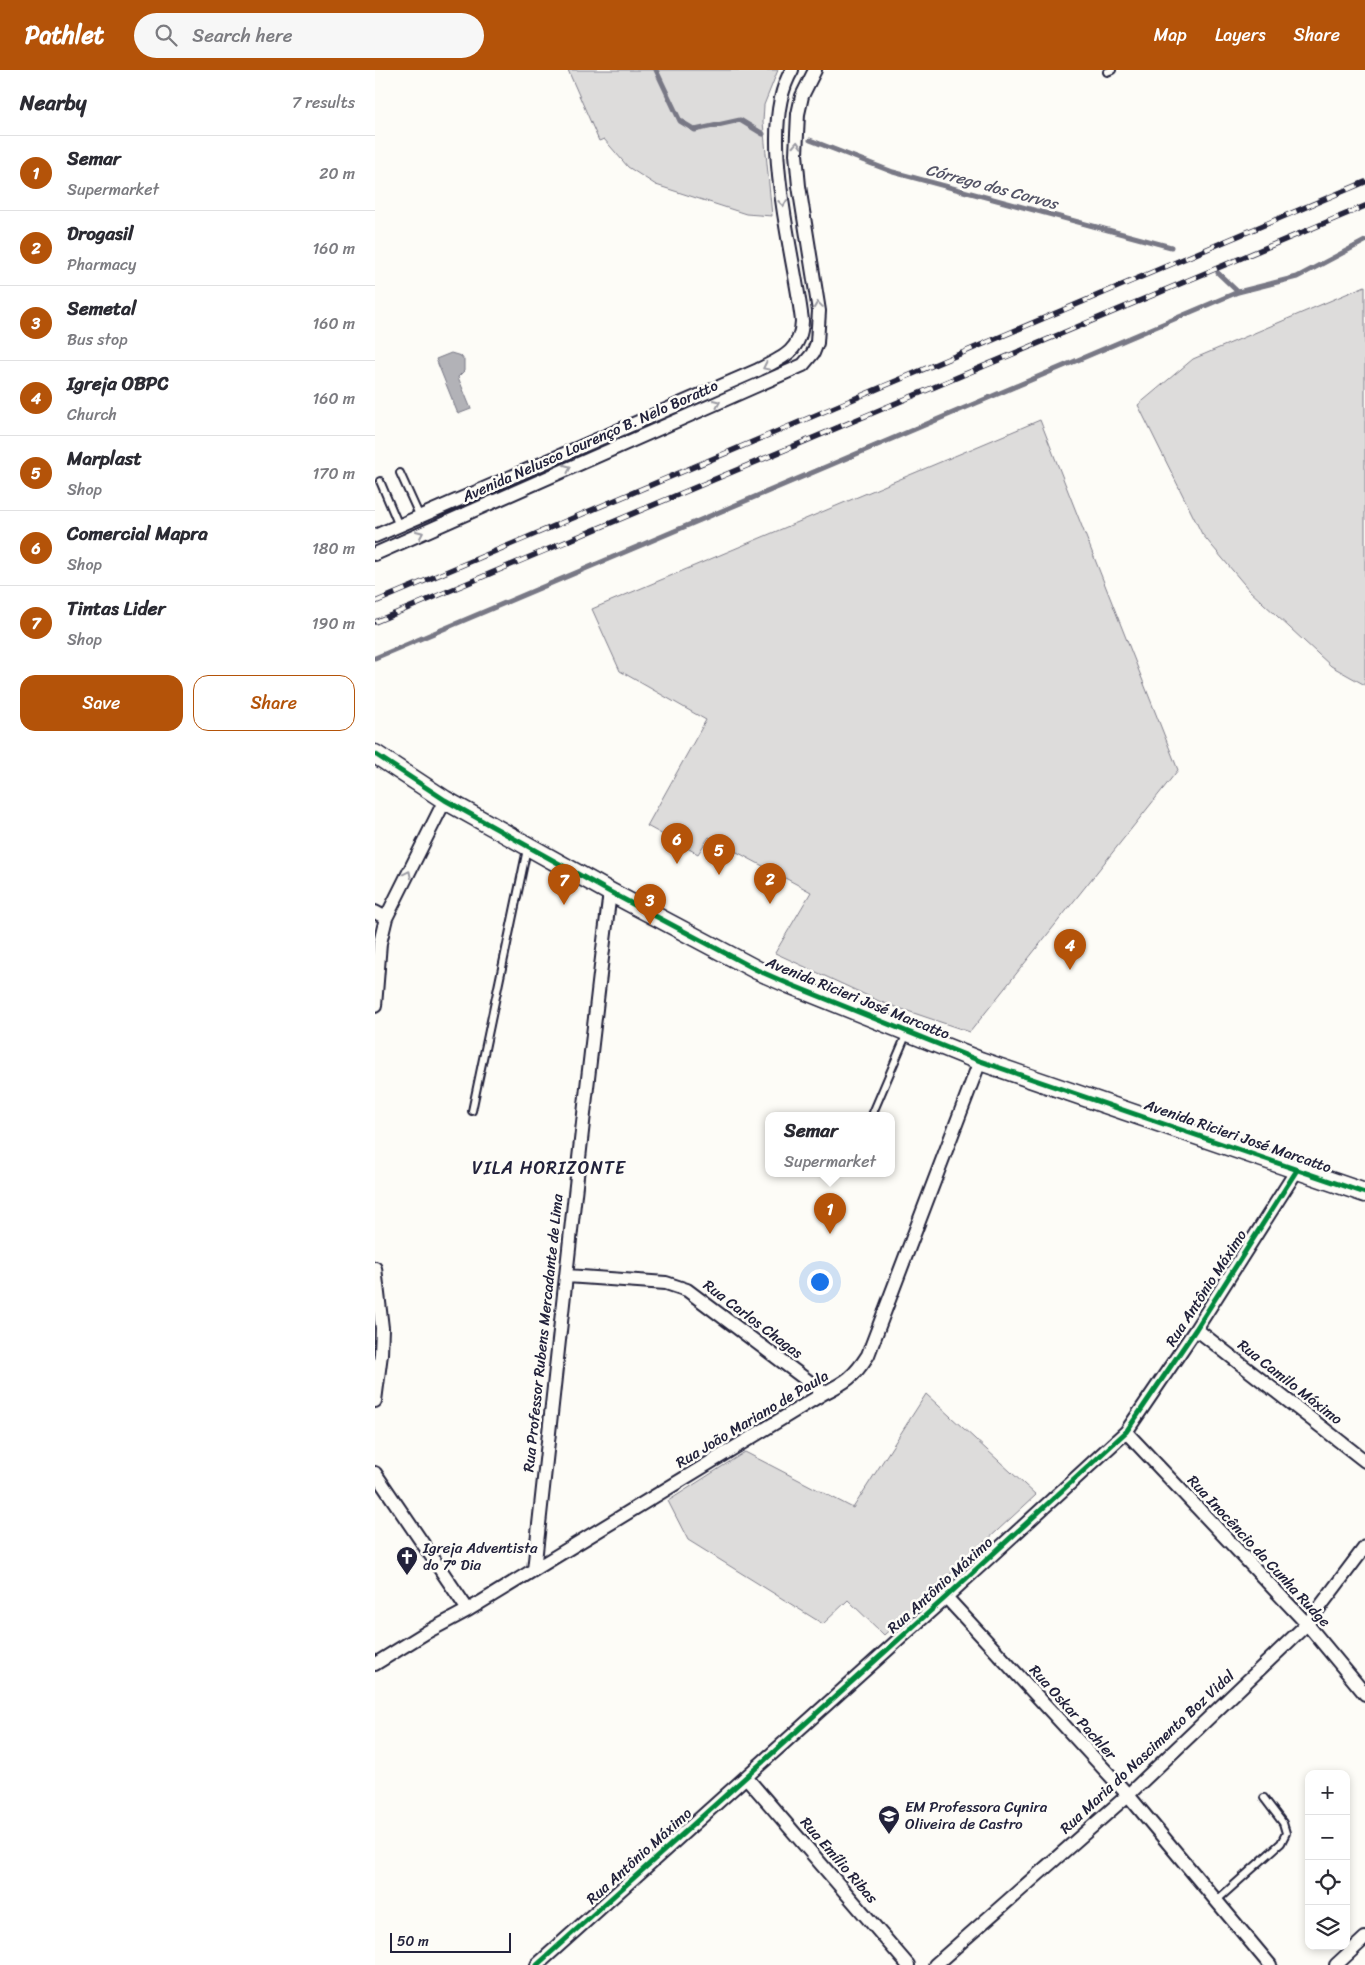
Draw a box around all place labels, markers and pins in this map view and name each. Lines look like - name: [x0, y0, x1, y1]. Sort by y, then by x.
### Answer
- pin: 6: [661, 823, 693, 864]
- pin: 5: [703, 834, 735, 875]
- pin: 2: [754, 863, 786, 904]
- pin: 7: [548, 864, 580, 905]
- pin: 3: [634, 884, 666, 925]
- pin: 4: [1054, 929, 1086, 970]
- pin: 1: [814, 1193, 846, 1234]
- place label: Igreja Adventista do 7º Dia: [422, 1535, 538, 1578]
- church icon: Igreja Adventista do 7º Dia: [395, 1545, 419, 1576]
- place label: EM Professora Cynira Oliveira de Castro: [905, 1794, 1048, 1837]
- school or university icon: EM Professora Cynira Oliveira de Castro: [877, 1804, 901, 1835]

